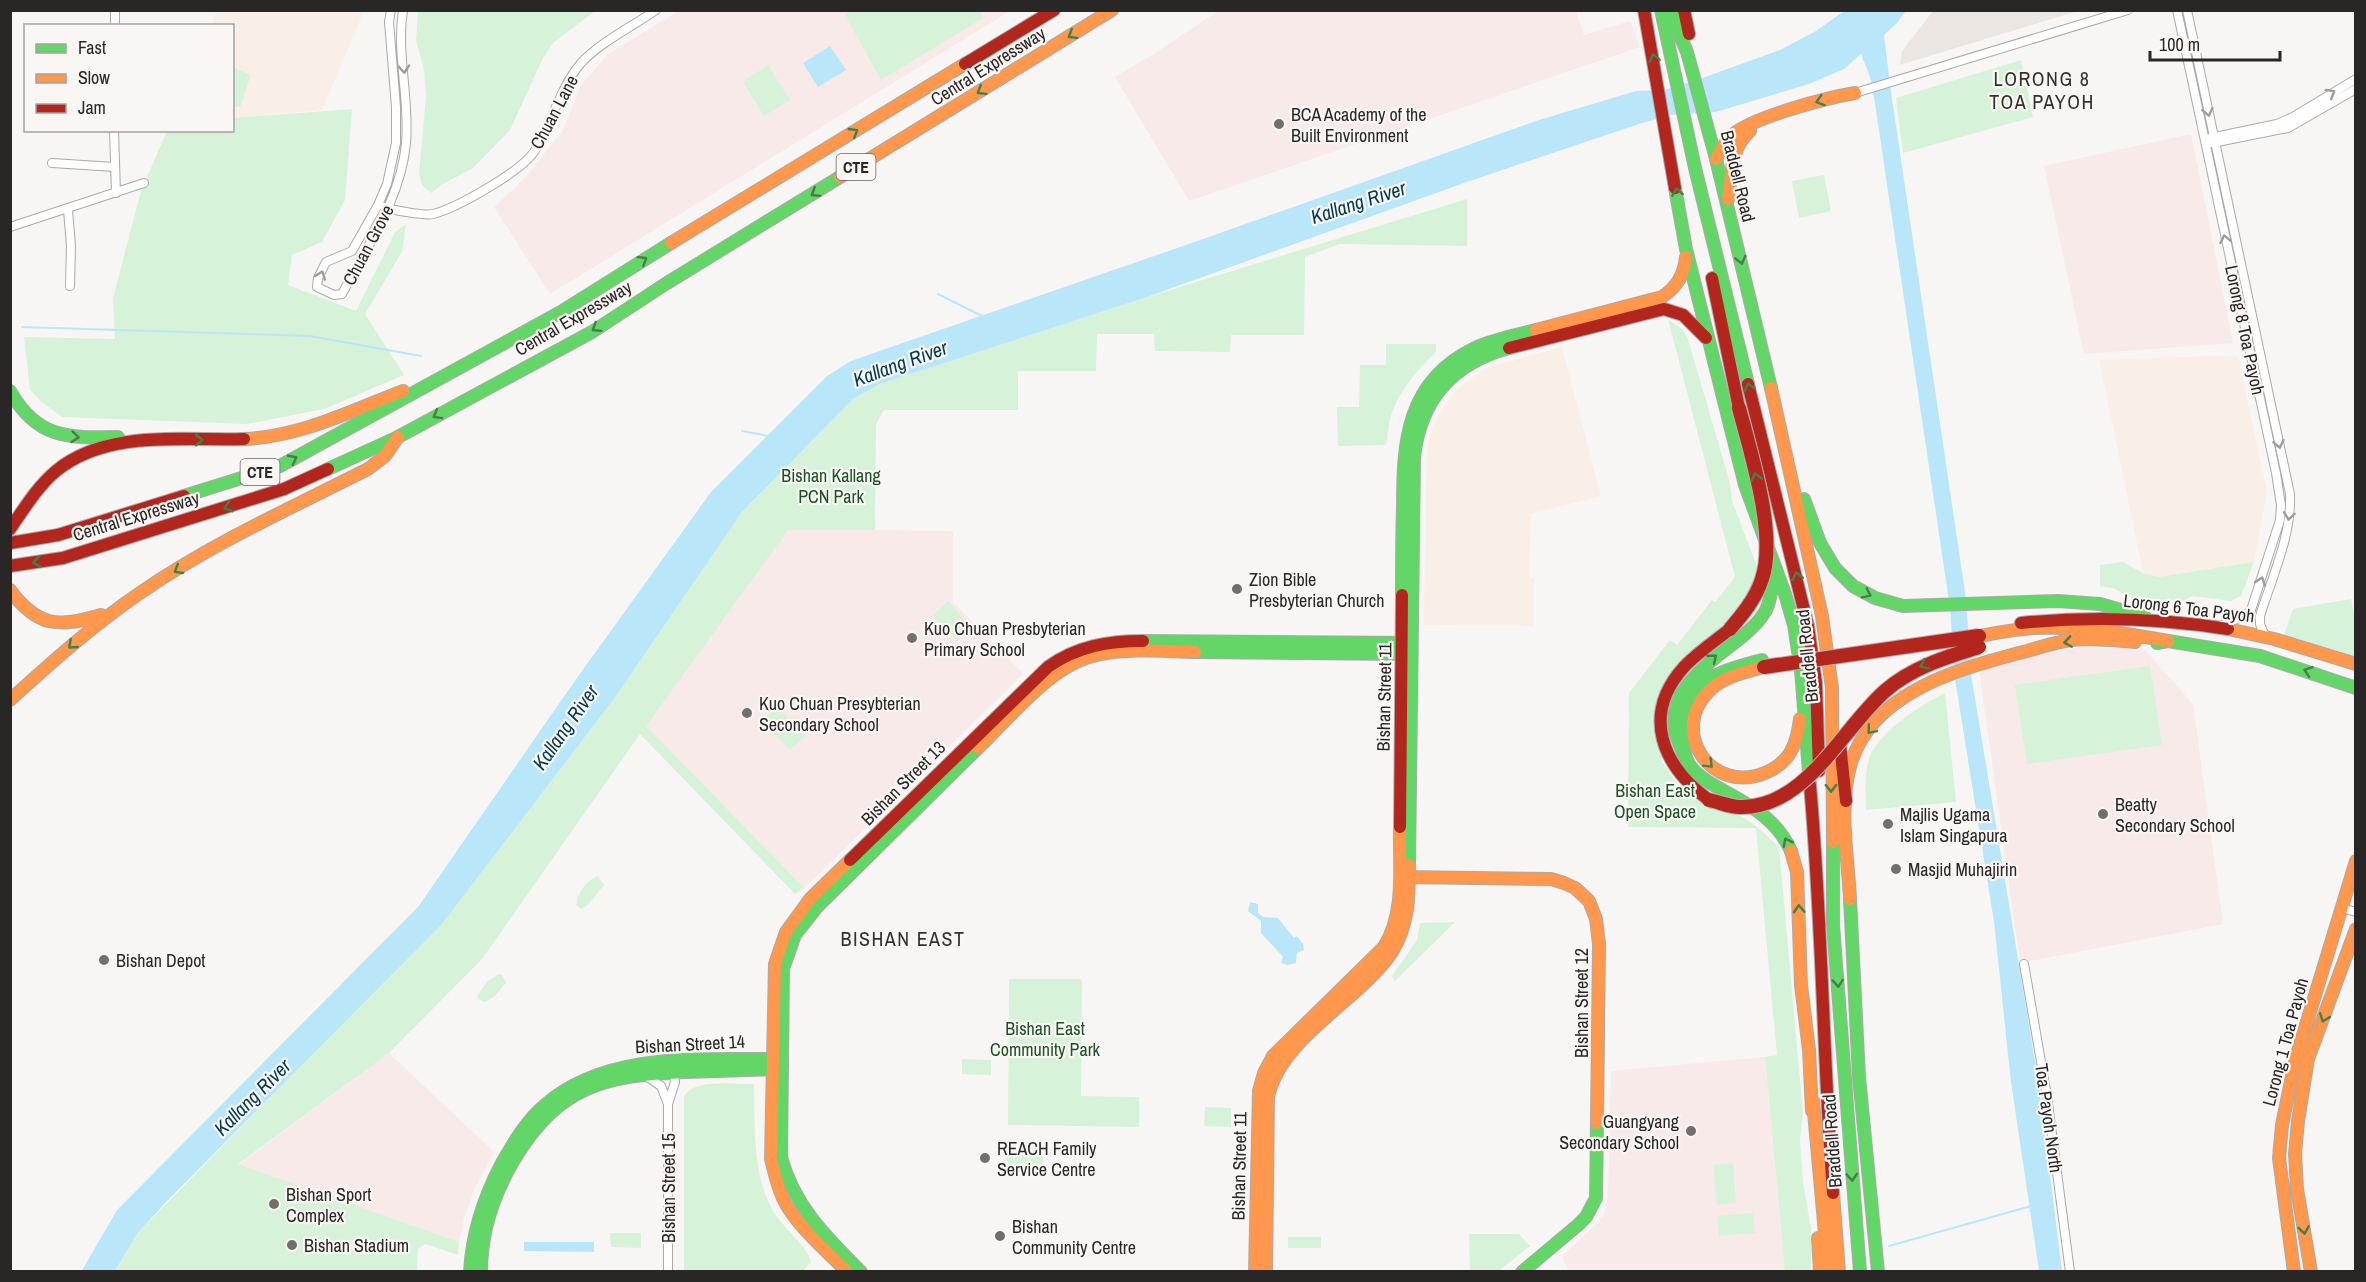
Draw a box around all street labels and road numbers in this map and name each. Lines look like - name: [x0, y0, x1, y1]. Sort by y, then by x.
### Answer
- street label: Central Expressway: [926, 20, 1051, 111]
- street label: Chuan Lane: [524, 71, 584, 153]
- street label: Braddell Road: [1715, 128, 1761, 224]
- road number: CTE: [836, 154, 876, 180]
- street label: Chuan Grove: [336, 200, 400, 290]
- street label: Lorong 8 Toa Payoh: [2219, 263, 2271, 397]
- street label: Central Expressway: [510, 274, 637, 362]
- road number: CTE: [240, 459, 280, 485]
- street label: Central Expressway: [70, 485, 203, 547]
- street label: Lorong 6 Toa Payoh: [2122, 588, 2256, 628]
- street label: Braddell Road: [1790, 608, 1824, 704]
- street label: Bishan Street 11: [1371, 642, 1397, 752]
- street label: Bishan Street 13: [855, 735, 951, 831]
- street label: Bishan Street 12: [1569, 948, 1594, 1058]
- street label: Lorong 1 Toa Payoh: [2256, 975, 2314, 1109]
- street label: Bishan Street 14: [634, 1029, 746, 1059]
- street label: Toa Payoh North: [2029, 1062, 2069, 1174]
- street label: Braddell Road: [1816, 1093, 1848, 1189]
- street label: Bishan Street 11: [1226, 1111, 1252, 1221]
- street label: Bishan Street 15: [656, 1133, 681, 1243]

